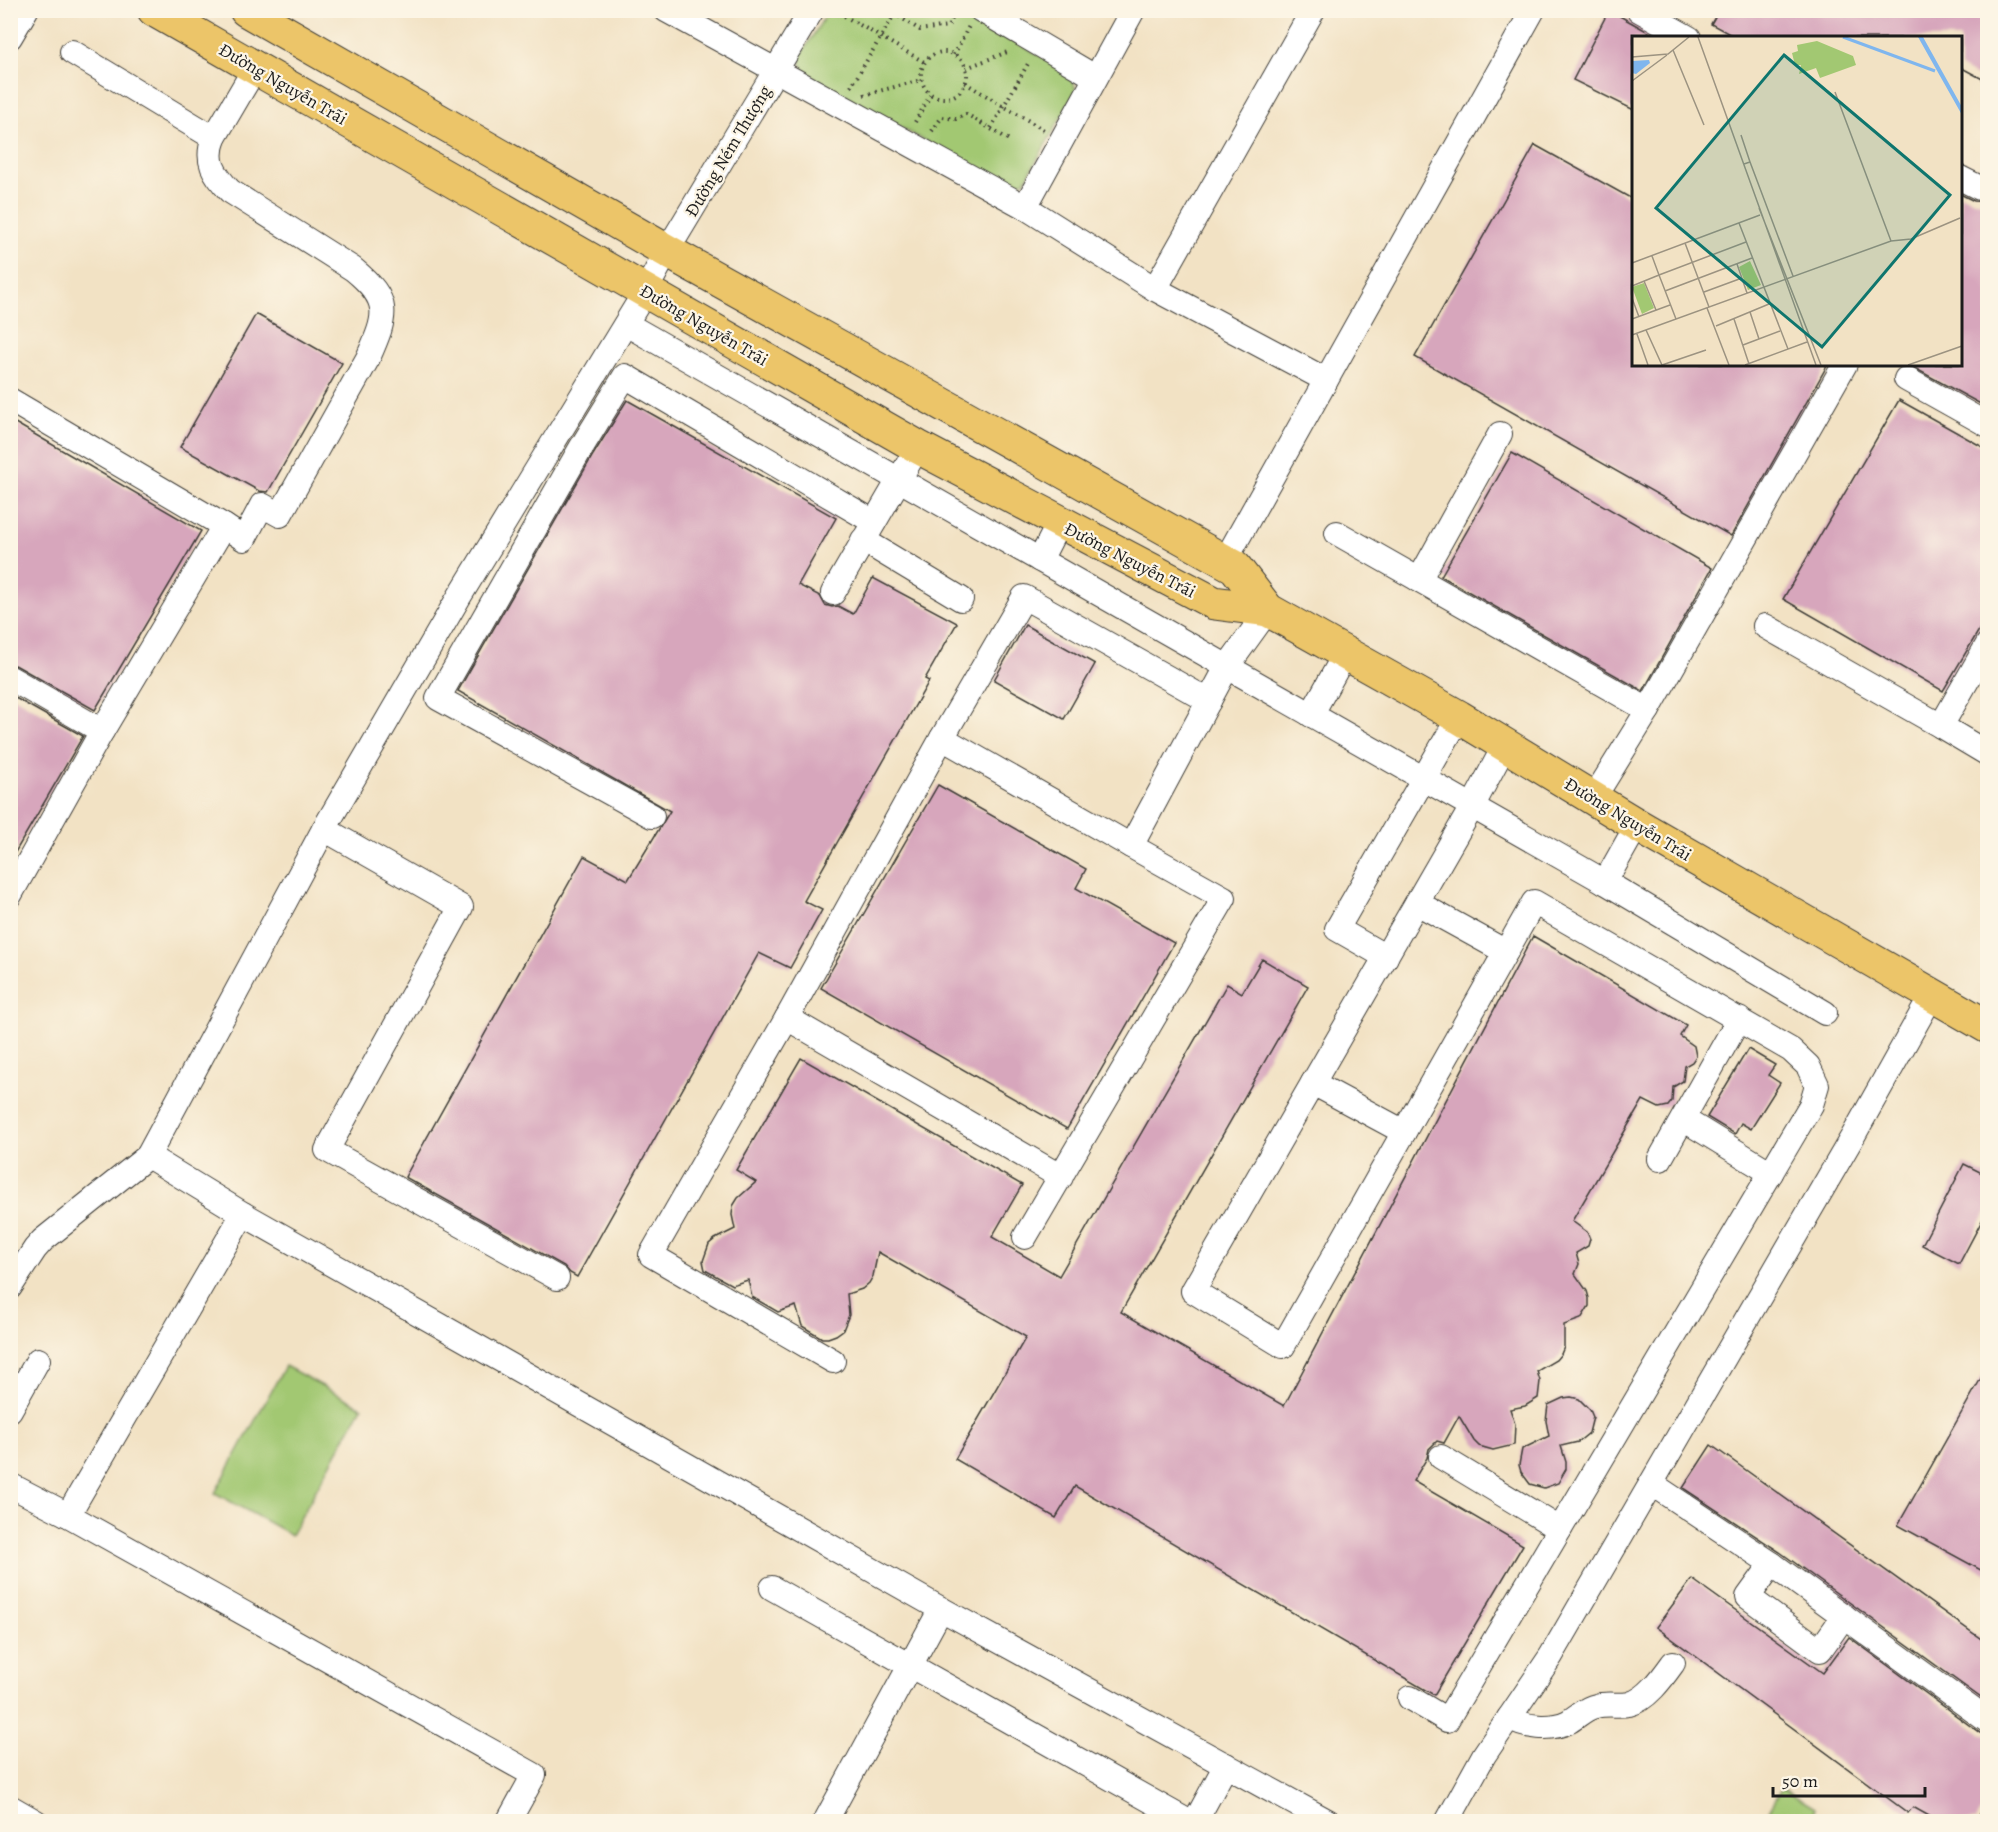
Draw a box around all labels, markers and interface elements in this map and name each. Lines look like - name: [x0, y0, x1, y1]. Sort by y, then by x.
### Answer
- inset map: [1632, 36, 1962, 366]
- street label: Đường Nguyễn Trãi: [214, 37, 352, 131]
- street label: Đường Ném Thượng: [679, 81, 777, 221]
- street label: Đường Nguyễn Trãi: [635, 278, 773, 372]
- street label: Đường Nguyễn Trãi: [1060, 516, 1200, 604]
- street label: Đường Nguyễn Trãi: [1560, 771, 1696, 867]
- scale bar: [1773, 1760, 1924, 1798]
- text: 50 m: [1782, 1769, 1818, 1793]

